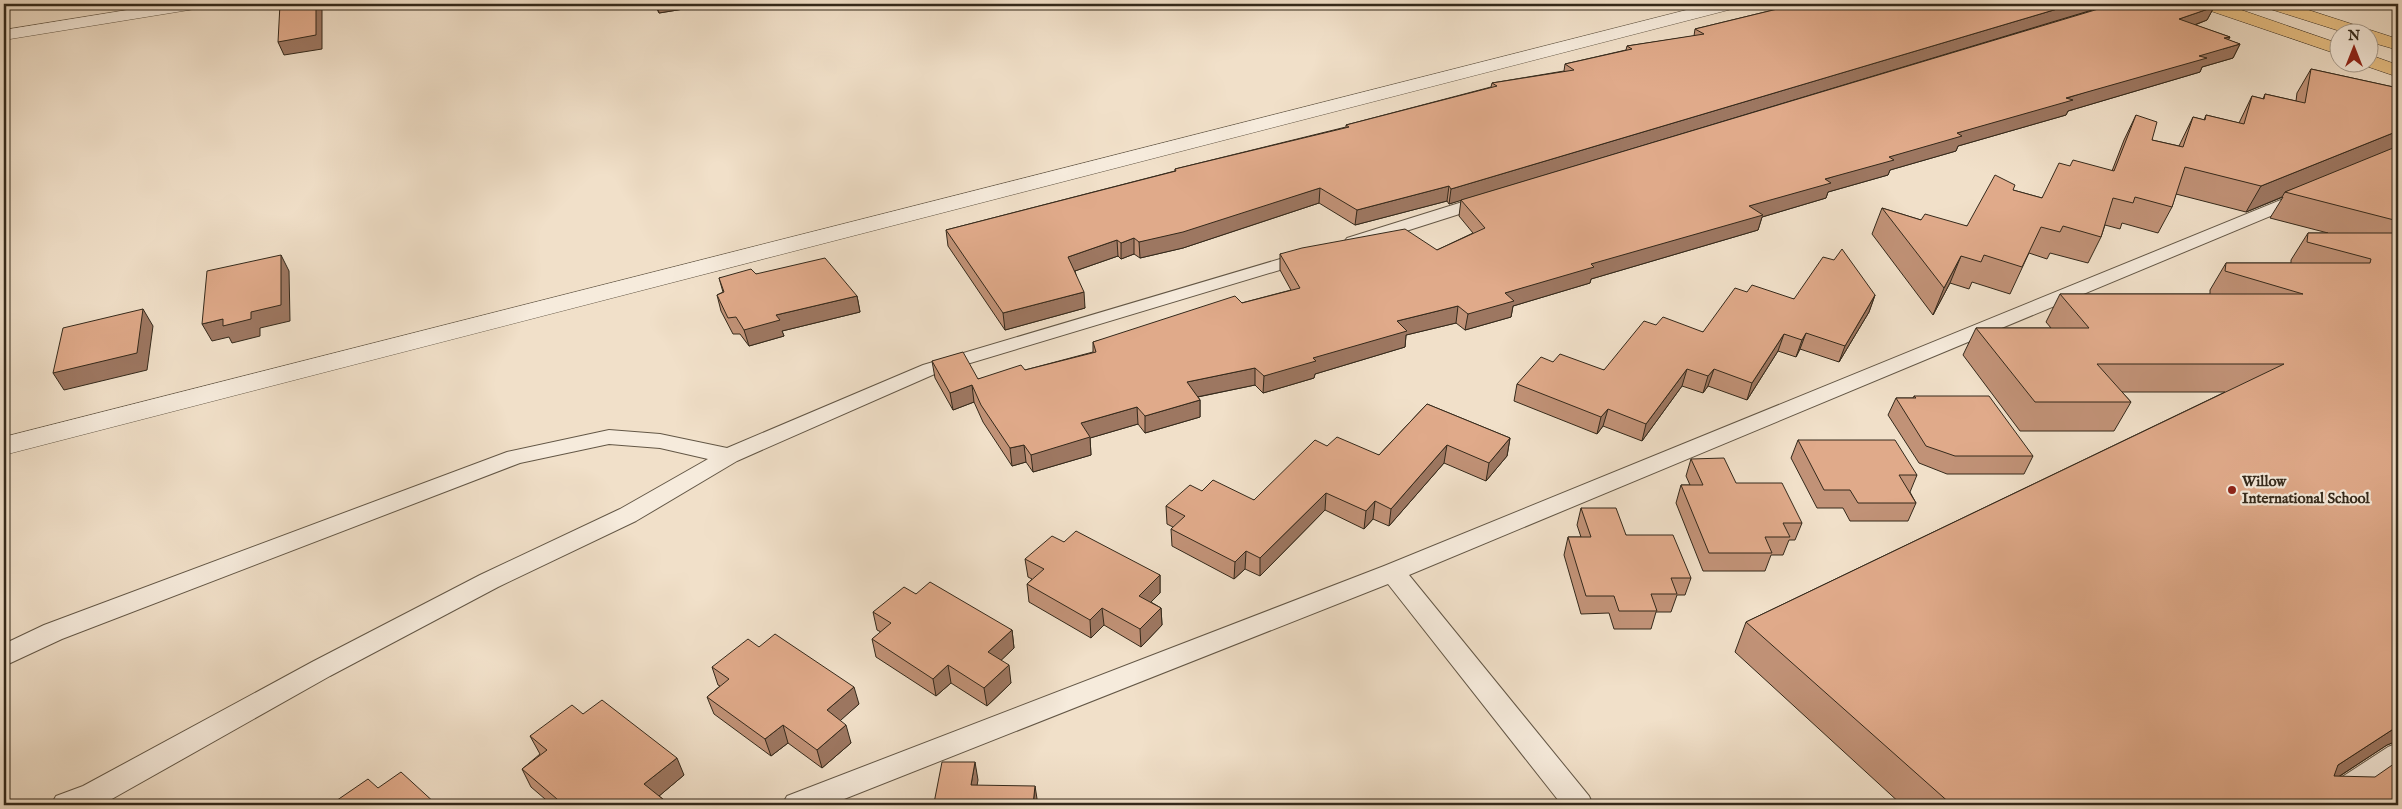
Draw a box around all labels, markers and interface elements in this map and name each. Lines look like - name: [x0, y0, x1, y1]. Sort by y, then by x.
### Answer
- north arrow: [2330, 22, 2380, 72]
- text: N: [2347, 27, 2360, 45]
- place label: Willow International School: [2241, 472, 2371, 508]
- marker: Willow International School: [2226, 484, 2238, 496]

